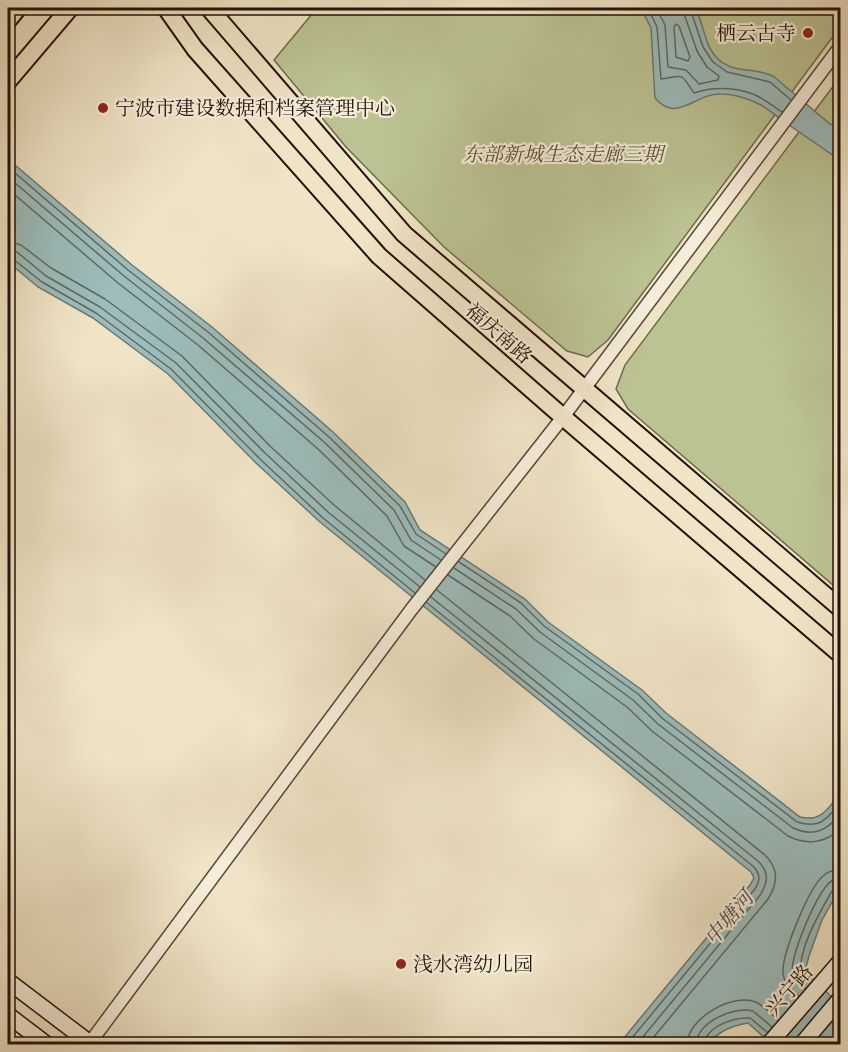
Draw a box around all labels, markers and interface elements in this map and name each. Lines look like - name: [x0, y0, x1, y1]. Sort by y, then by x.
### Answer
- place label: 栖云古寺: [716, 18, 796, 47]
- marker: 栖云古寺: [801, 26, 815, 40]
- place label: 宁波市建设数据和档案管理中心: [115, 93, 395, 122]
- marker: 宁波市建设数据和档案管理中心: [96, 101, 110, 115]
- park label: 东部新城生态走廊三期: [463, 139, 667, 168]
- street label: 福庆南路: [460, 295, 539, 370]
- water label: 中塘河: [696, 881, 763, 952]
- place label: 浅水湾幼儿园: [413, 949, 533, 978]
- marker: 浅水湾幼儿园: [394, 957, 408, 971]
- street label: 兴宁路: [758, 958, 819, 1022]

